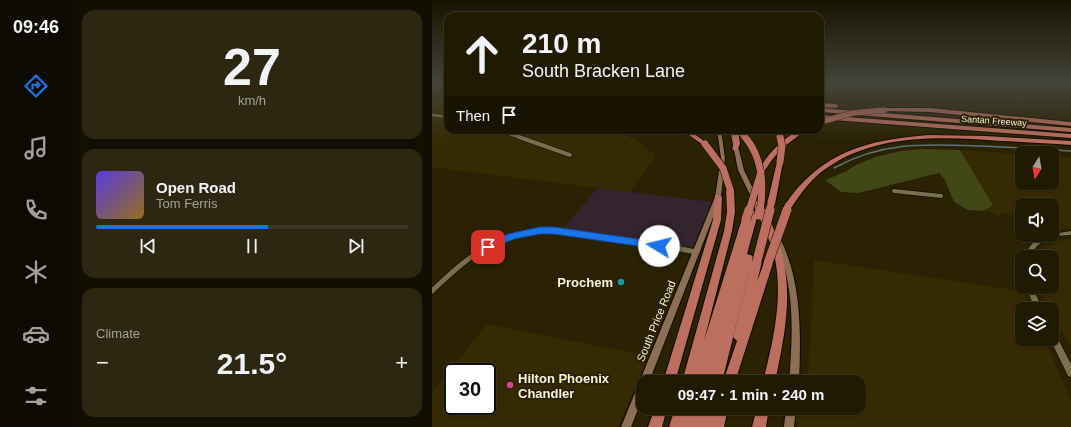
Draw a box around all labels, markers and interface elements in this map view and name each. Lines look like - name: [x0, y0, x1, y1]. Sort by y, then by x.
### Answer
- text: 09:46: [13, 17, 59, 37]
- icon: ahead: [456, 28, 508, 80]
- text: 210 m: [522, 28, 601, 59]
- text: 27: [223, 38, 281, 96]
- text: South Bracken Lane: [522, 61, 685, 81]
- icon: directions: [22, 72, 50, 100]
- text: km/h: [238, 93, 266, 108]
- icon: arrive: [498, 104, 520, 126]
- text: Then: [456, 107, 490, 124]
- street label: Santan Freeway: [961, 114, 1028, 128]
- icon: music: [22, 134, 50, 162]
- north arrow: [1015, 146, 1059, 190]
- map controls: [1015, 146, 1059, 346]
- text: Open Road: [156, 179, 236, 196]
- icon: phone: [22, 196, 50, 224]
- text: Tom Ferris: [156, 196, 217, 211]
- button: sound: [1015, 198, 1059, 242]
- position arrow: [638, 225, 680, 267]
- pin: [471, 230, 505, 264]
- icon: previous: [137, 235, 159, 257]
- icon: pause: [241, 235, 263, 257]
- icon: next: [345, 235, 367, 257]
- icon: arrive: [477, 236, 499, 258]
- button: search: [1015, 250, 1059, 294]
- icon: climate: [22, 258, 50, 286]
- place label: Prochem: [557, 275, 613, 290]
- marker: Prochem: [616, 277, 626, 287]
- street label: South Price Road: [634, 279, 678, 363]
- button: layers: [1015, 302, 1059, 346]
- icon: car: [22, 320, 50, 348]
- text: Climate: [96, 326, 140, 341]
- text: 21.5°: [217, 347, 287, 380]
- text: −: [96, 350, 109, 375]
- text: +: [395, 350, 408, 375]
- speed limit sign: 30: [444, 363, 496, 415]
- place label: Hilton Phoenix Chandler: [518, 371, 610, 401]
- marker: Hilton Phoenix Chandler: [505, 380, 515, 390]
- icon: filters: [22, 382, 50, 410]
- text: 09:47 · 1 min · 240 m: [678, 386, 824, 403]

